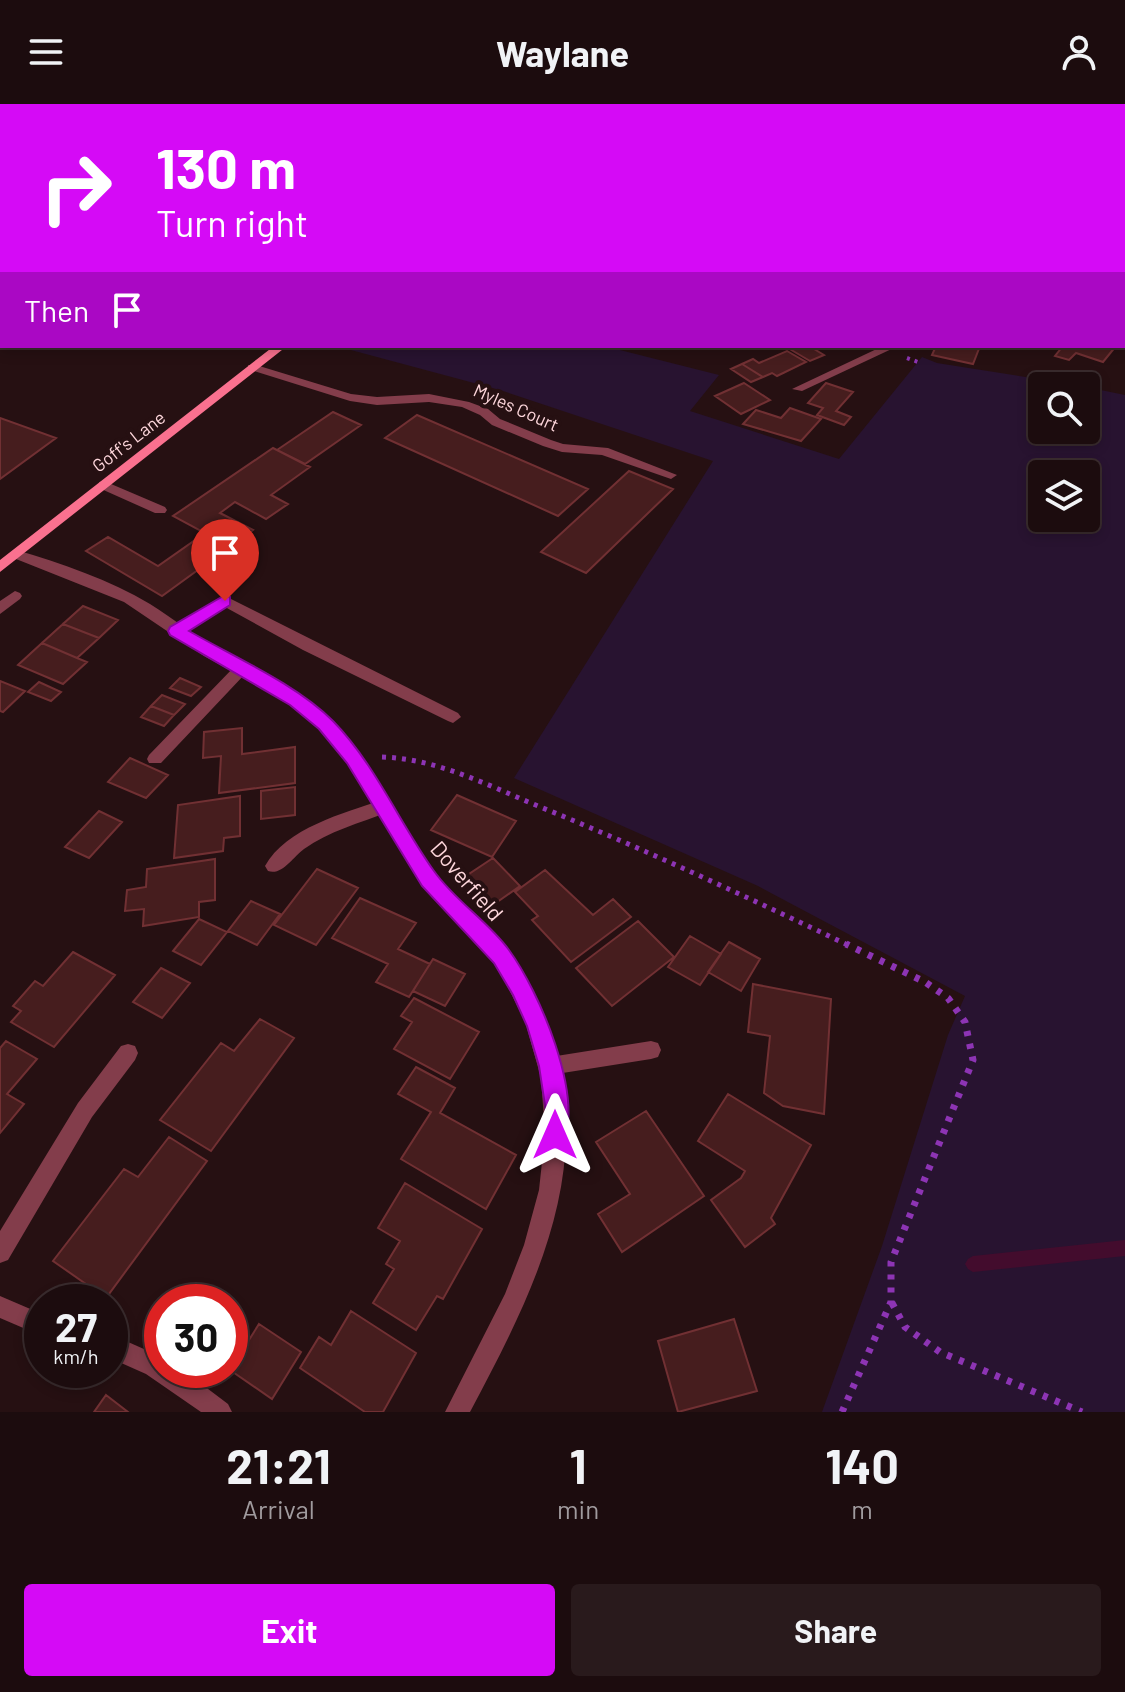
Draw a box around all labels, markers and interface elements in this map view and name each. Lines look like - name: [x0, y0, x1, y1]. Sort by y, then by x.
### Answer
- icon: menu: [24, 30, 68, 74]
- icon: person: [1057, 30, 1101, 74]
- text: Waylane: [496, 31, 629, 74]
- text: 130 m: [156, 133, 296, 200]
- icon: right: [24, 136, 128, 240]
- text: Turn right: [156, 201, 308, 244]
- icon: arrive: [105, 288, 149, 332]
- text: Then: [24, 292, 89, 328]
- map controls: [1028, 372, 1100, 532]
- button: search: [1028, 372, 1100, 444]
- street label: Myles Court: [470, 379, 562, 436]
- street label: Goff's Lane: [88, 406, 169, 477]
- button: layers: [1028, 460, 1100, 532]
- pin: [191, 519, 259, 601]
- icon: arrive: [203, 531, 247, 575]
- street label: Doverfield: [426, 835, 509, 926]
- position arrow: [513, 1093, 597, 1177]
- speed limit sign: 30: [144, 1284, 248, 1388]
- text: 27: [55, 1302, 97, 1350]
- text: km/h: [53, 1344, 99, 1368]
- text: 21:21: [226, 1436, 331, 1494]
- text: 1: [570, 1436, 587, 1494]
- text: 140: [825, 1436, 899, 1494]
- text: Arrival: [242, 1493, 315, 1524]
- text: min: [557, 1493, 599, 1524]
- text: m: [851, 1493, 873, 1524]
- button: Exit: [24, 1584, 555, 1676]
- button: Share: [571, 1584, 1101, 1676]

